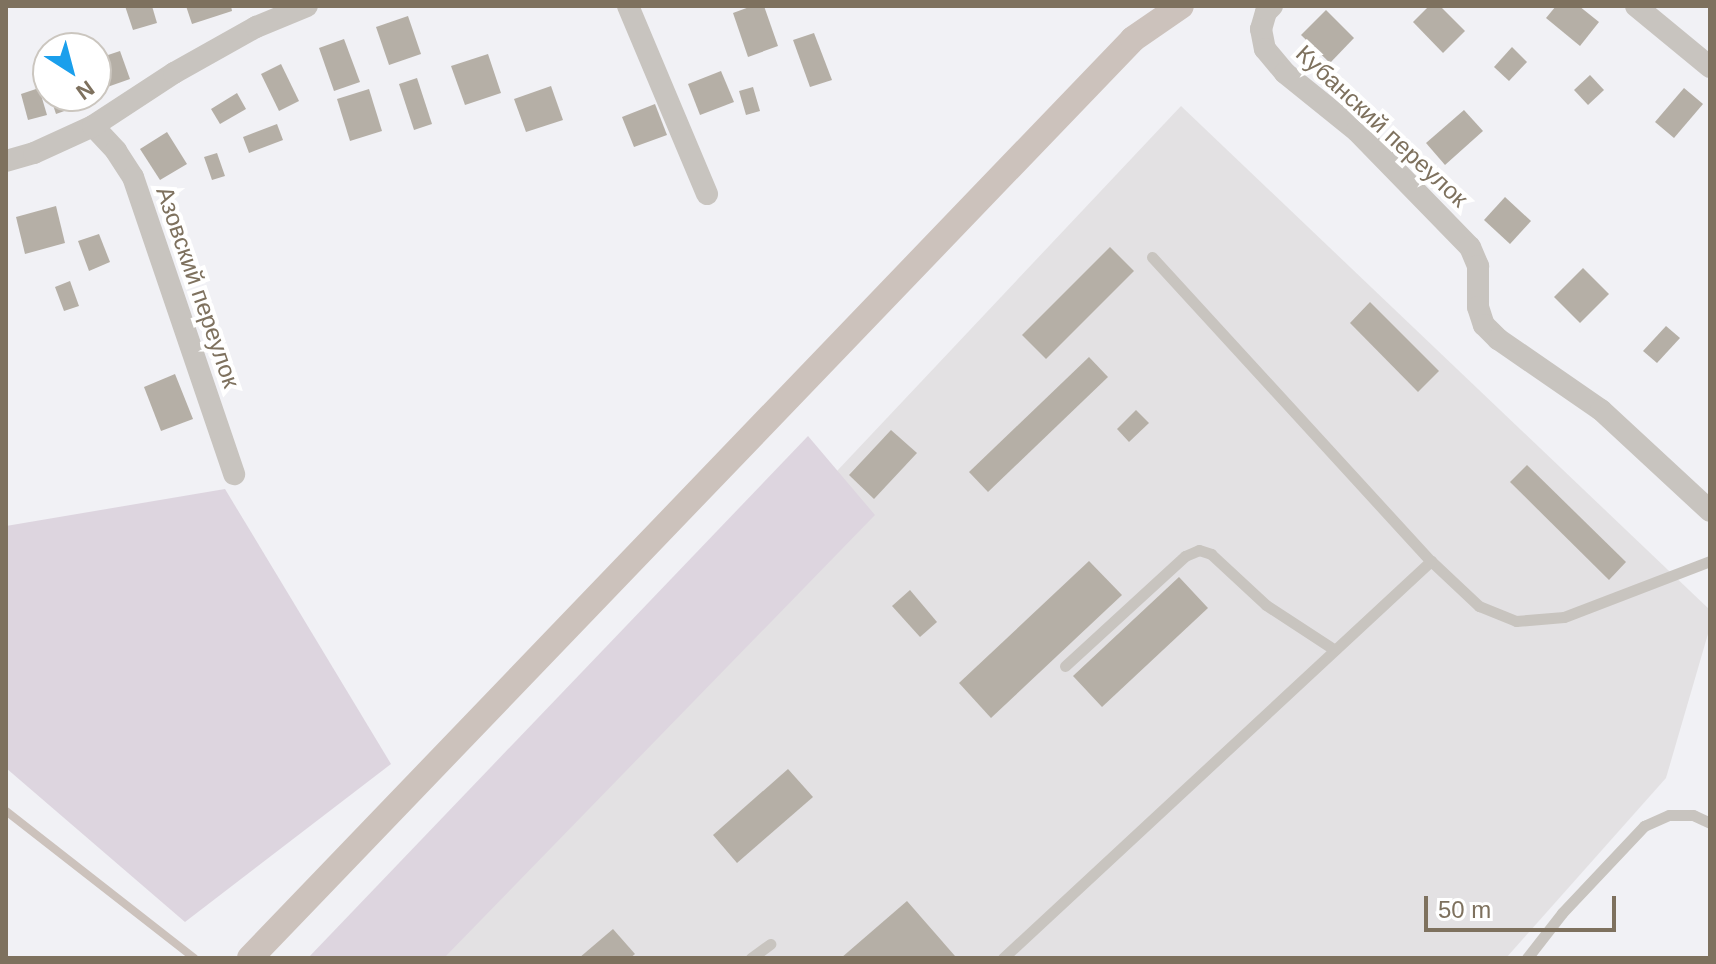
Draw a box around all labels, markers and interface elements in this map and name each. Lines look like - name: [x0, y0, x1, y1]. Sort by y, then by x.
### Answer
- north arrow: [32, 32, 112, 112]
- street label: Кубанский переулок: [1290, 39, 1474, 213]
- text: N: [71, 75, 99, 105]
- street label: Азовский переулок: [150, 183, 246, 391]
- scale bar: [1428, 880, 1620, 930]
- text: 50 m: [1438, 896, 1491, 923]

